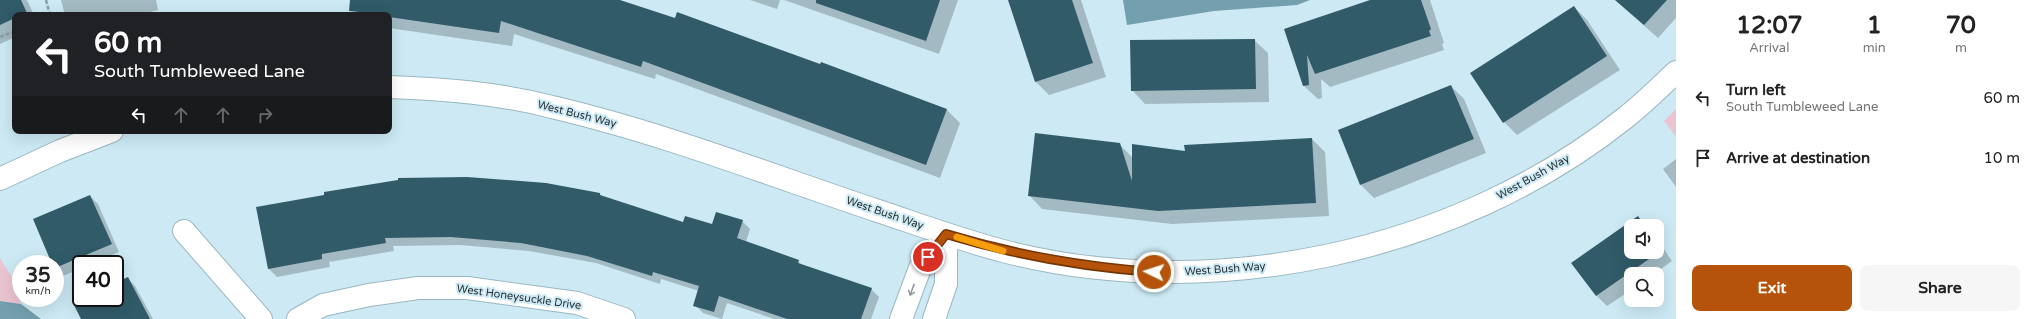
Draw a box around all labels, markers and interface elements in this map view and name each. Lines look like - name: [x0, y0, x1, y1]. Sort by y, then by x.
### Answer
- text: 12:07: [1736, 11, 1803, 40]
- text: 1: [1867, 11, 1882, 40]
- text: 70: [1946, 11, 1976, 40]
- text: 60 m: [94, 26, 162, 60]
- icon: left: [28, 28, 80, 80]
- text: Arrival: [1749, 40, 1789, 56]
- text: min: [1863, 40, 1886, 56]
- text: m: [1955, 40, 1967, 56]
- text: South Tumbleweed Lane: [94, 60, 305, 82]
- text: Turn left: [1726, 81, 1786, 99]
- icon: left: [1692, 87, 1714, 109]
- text: 60 m: [1983, 89, 2020, 107]
- street label: West Bush Way: [536, 98, 618, 130]
- text: South Tumbleweed Lane: [1726, 99, 1878, 115]
- icon: left: [128, 104, 150, 126]
- icon: ahead: [170, 104, 192, 126]
- icon: ahead: [212, 104, 234, 126]
- icon: right: [254, 104, 276, 126]
- icon: arrive: [1692, 147, 1714, 169]
- text: Arrive at destination: [1726, 149, 1870, 167]
- text: 10 m: [1983, 149, 2020, 167]
- street label: West Bush Way: [1494, 152, 1572, 202]
- street label: West Bush Way: [845, 194, 925, 232]
- map controls: [1624, 219, 1664, 307]
- button: sound: [1624, 219, 1664, 259]
- pin: [911, 240, 945, 274]
- icon: arrive: [917, 246, 939, 268]
- position arrow: [1133, 251, 1175, 293]
- speed limit sign: 40: [72, 255, 124, 307]
- street label: West Bush Way: [1184, 260, 1266, 278]
- text: 35: [25, 264, 51, 288]
- button: Exit: [1692, 265, 1852, 311]
- button: Share: [1860, 265, 2020, 311]
- button: search: [1624, 267, 1664, 307]
- street label: West Honeysuckle Drive: [456, 282, 582, 312]
- one-way arrow: [907, 284, 915, 296]
- text: km/h: [25, 285, 51, 297]

